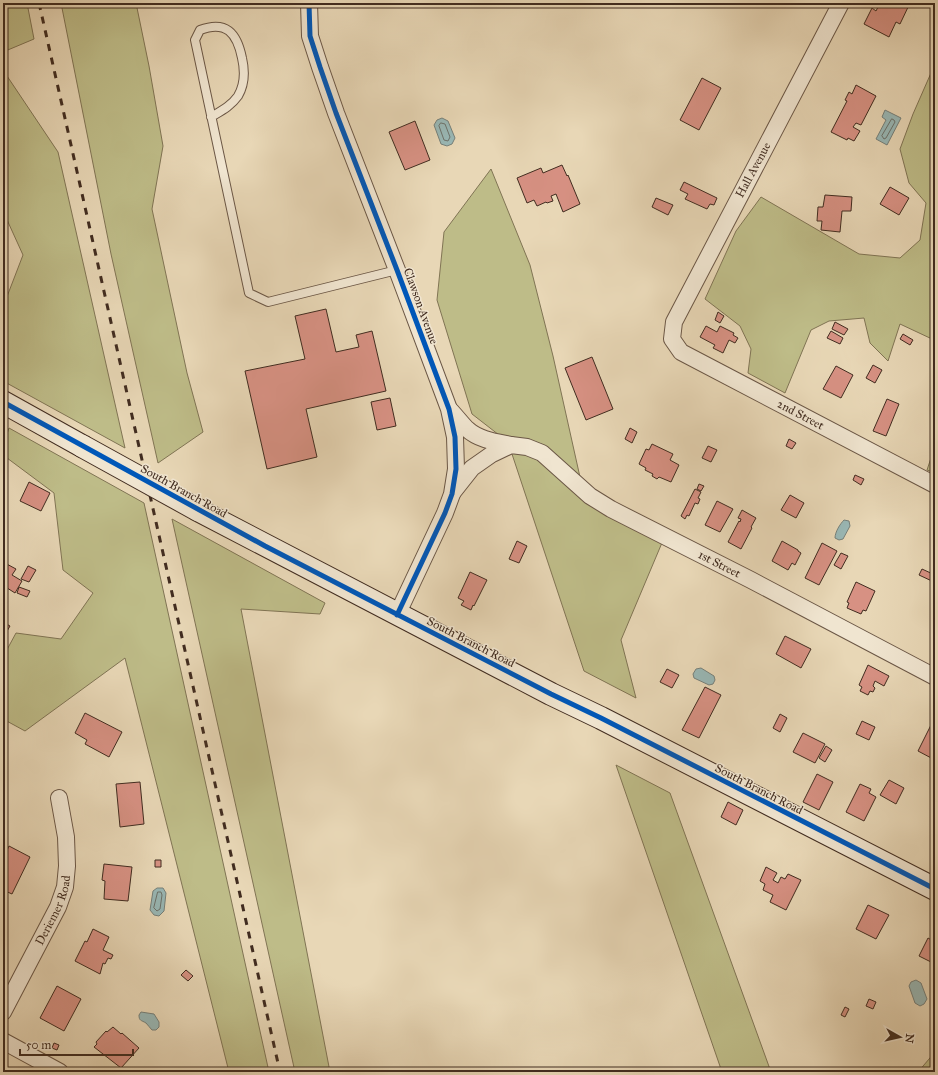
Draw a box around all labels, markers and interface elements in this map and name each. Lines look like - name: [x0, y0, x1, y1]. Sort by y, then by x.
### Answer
- street label: Hall Avenue: [733, 140, 773, 200]
- street label: Clawson Avenue: [401, 266, 441, 346]
- street label: 2nd Street: [775, 397, 827, 433]
- street label: South Branch Road: [138, 461, 230, 521]
- street label: 1st Street: [696, 547, 744, 581]
- street label: South Branch Road: [425, 614, 517, 670]
- street label: South Branch Road: [713, 761, 805, 817]
- street label: Deriemer Road: [32, 875, 73, 947]
- north arrow: [880, 1017, 920, 1057]
- scale bar: [20, 1031, 133, 1057]
- text: N: [902, 1033, 916, 1045]
- text: 50 m: [26, 1038, 51, 1052]

